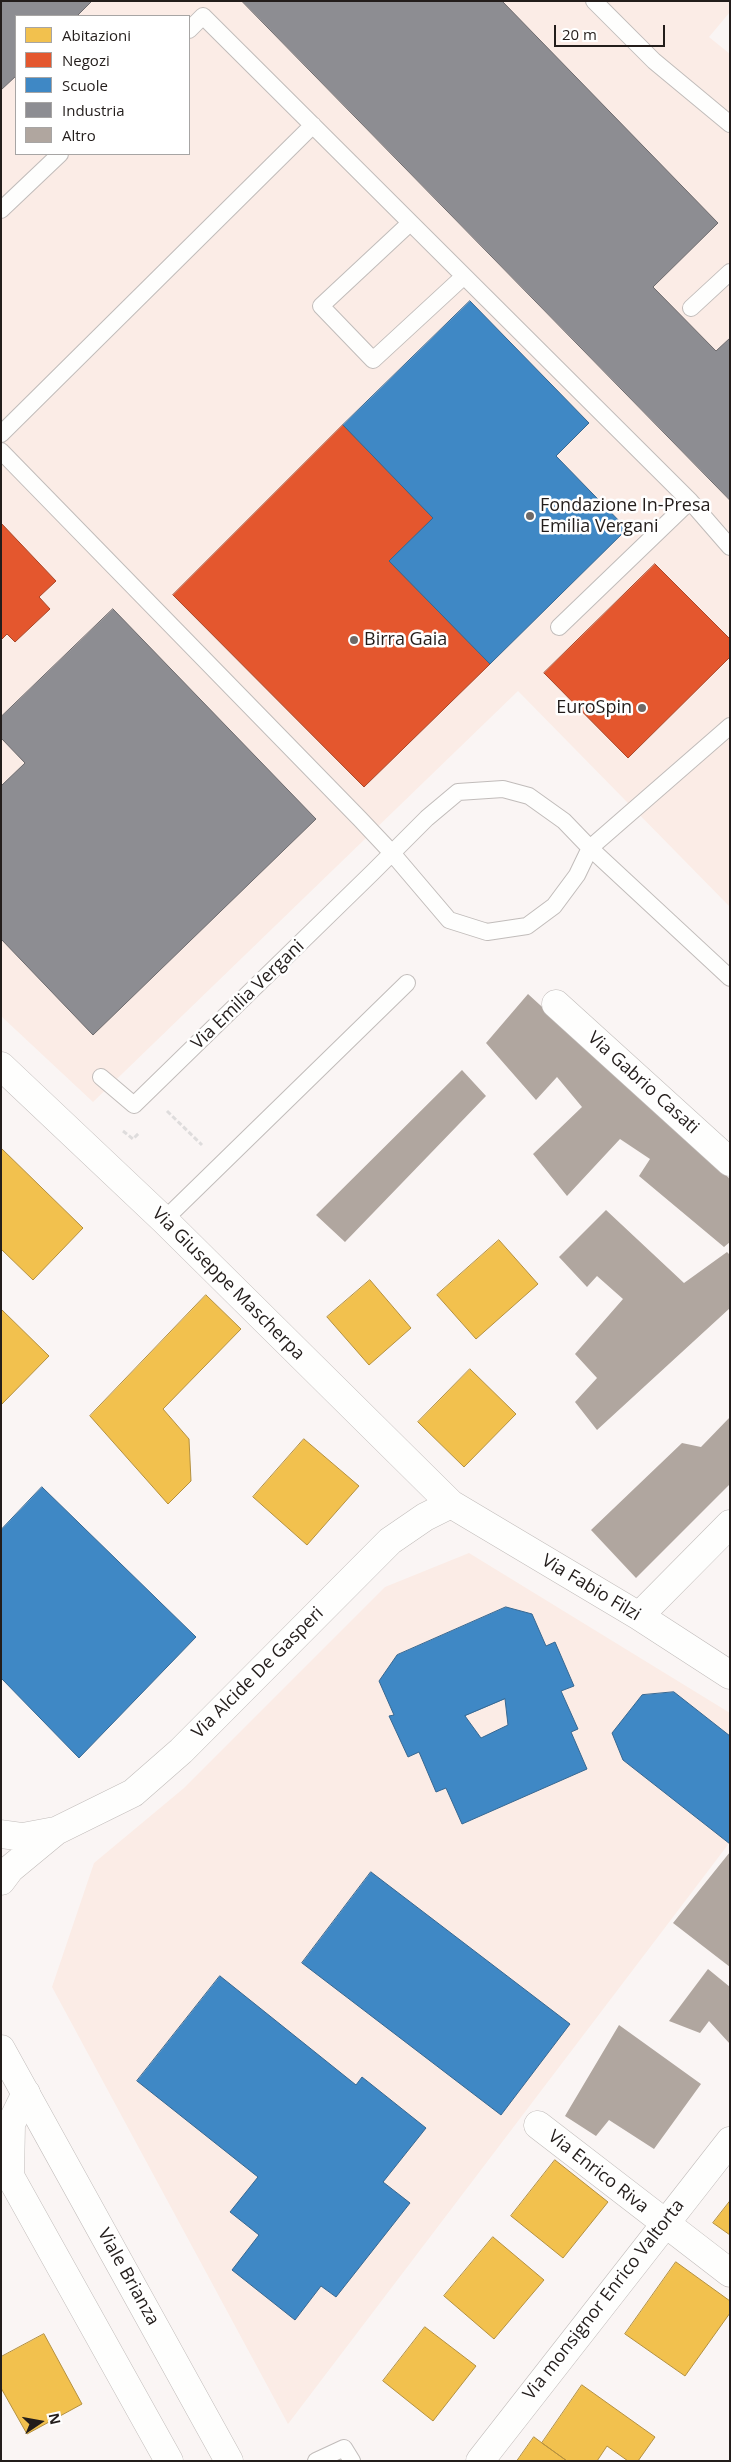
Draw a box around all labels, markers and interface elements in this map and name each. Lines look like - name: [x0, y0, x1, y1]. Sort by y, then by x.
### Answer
- legend: [15, 15, 190, 155]
- scale bar: [556, 15, 667, 47]
- text: 20 m: [562, 24, 597, 44]
- text: Abitazioni: [62, 25, 131, 45]
- text: Negozi: [62, 50, 110, 70]
- text: Scuole: [62, 75, 108, 95]
- text: Industria: [62, 100, 125, 120]
- text: Altro: [62, 125, 96, 145]
- place label: Fondazione In-Presa Emilia Vergani: [540, 495, 711, 538]
- marker: Fondazione In-Presa Emilia Vergani: [524, 510, 536, 522]
- place label: Birra Gaia: [364, 629, 447, 651]
- marker: Birra Gaia: [348, 634, 360, 646]
- place label: EuroSpin: [556, 697, 632, 719]
- marker: EuroSpin: [636, 702, 648, 714]
- street label: Via Emilia Vergani: [187, 936, 309, 1054]
- street label: Via Gabrio Casati: [583, 1027, 703, 1139]
- street label: Via Giuseppe Mascherpa: [147, 1203, 309, 1365]
- street label: Via Fabio Filzi: [538, 1550, 644, 1626]
- street label: Via Alcide De Gasperi: [188, 1603, 328, 1743]
- street label: Via Enrico Riva: [543, 2126, 653, 2218]
- street label: Via monsignor Enrico Valtorta: [519, 2195, 689, 2405]
- street label: Viale Brianza: [92, 2225, 164, 2329]
- north arrow: [15, 2397, 65, 2447]
- text: N: [45, 2411, 66, 2426]

